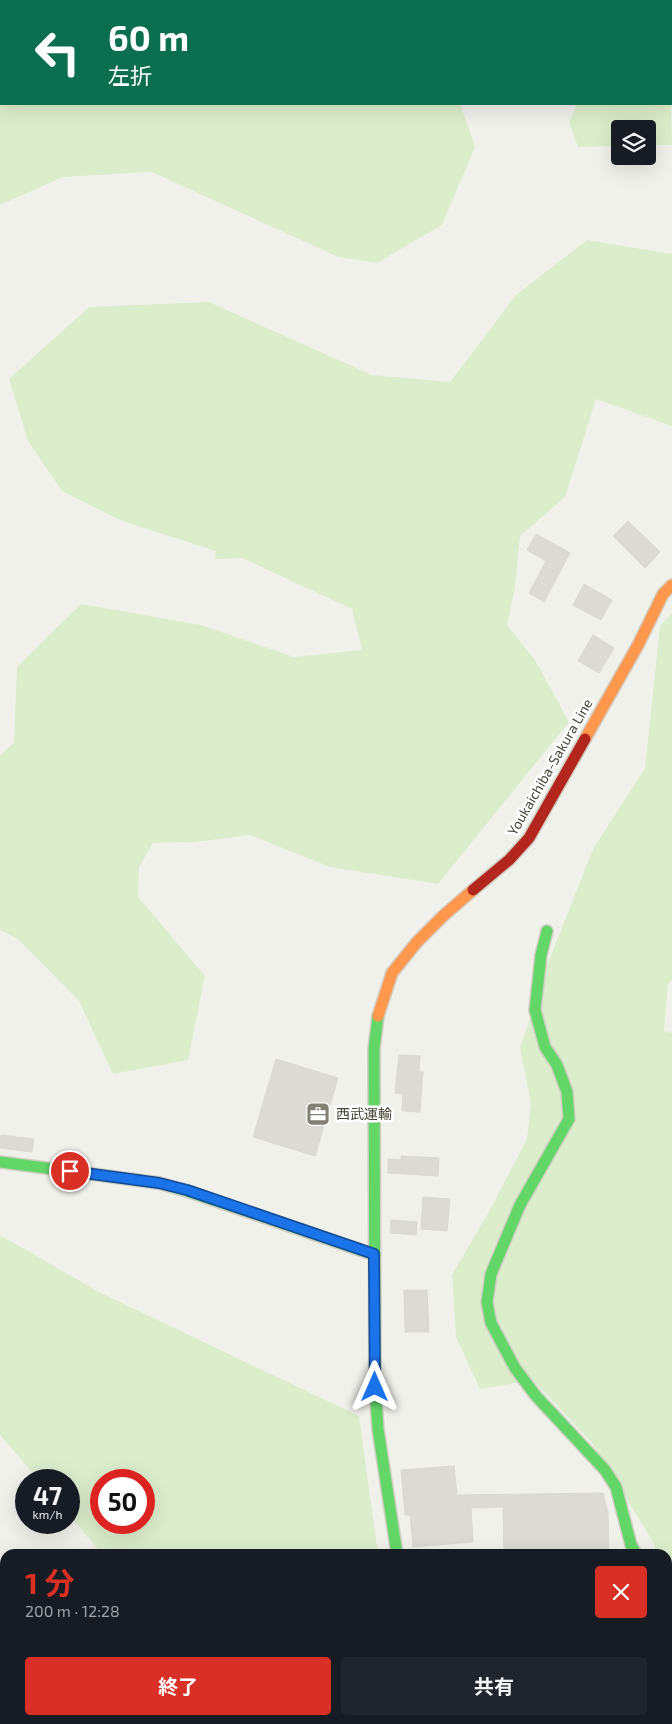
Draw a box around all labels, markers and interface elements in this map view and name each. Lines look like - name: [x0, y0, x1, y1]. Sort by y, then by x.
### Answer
- text: 60 m: [108, 16, 189, 58]
- icon: left: [25, 20, 90, 85]
- text: 左折: [108, 62, 152, 88]
- map controls: [611, 120, 656, 165]
- button: layers: [611, 120, 656, 165]
- street label: Youkaichiba-Sakura Line: [503, 695, 596, 838]
- office icon: 西武運輸: [305, 1101, 331, 1127]
- place label: 西武運輸: [336, 1105, 392, 1122]
- pin: [49, 1150, 91, 1192]
- icon: arrive: [56, 1157, 84, 1185]
- position arrow: [348, 1360, 400, 1412]
- speed limit sign: 50: [90, 1469, 155, 1534]
- text: 47: [33, 1480, 62, 1510]
- text: km/h: [33, 1507, 62, 1521]
- text: 1 分: [25, 1564, 74, 1600]
- button: close: [595, 1566, 647, 1618]
- text: 200 m · 12:28: [25, 1601, 120, 1620]
- button: 終了: [25, 1657, 331, 1715]
- button: 共有: [341, 1657, 647, 1715]

